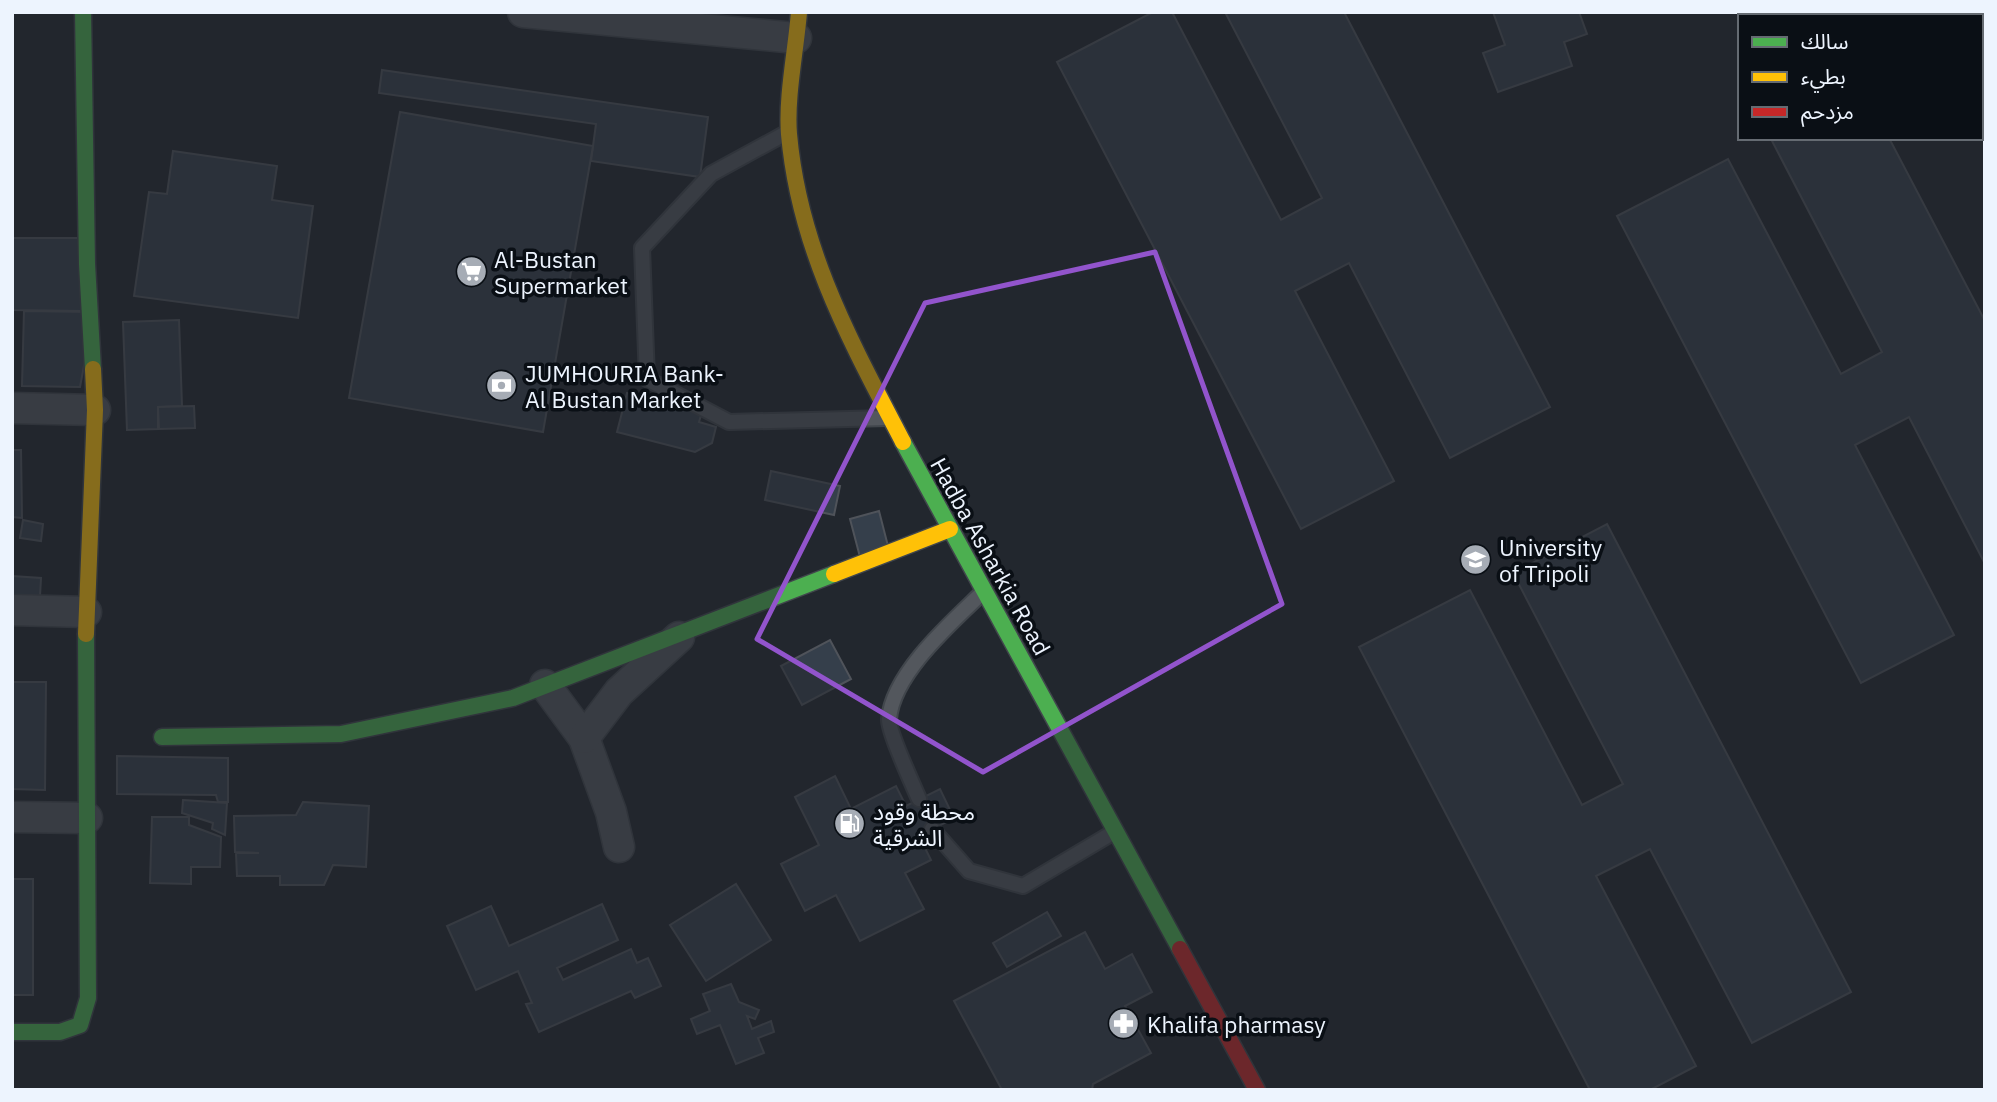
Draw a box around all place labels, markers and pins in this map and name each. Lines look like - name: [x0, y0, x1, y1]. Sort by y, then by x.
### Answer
- place label: Al-Bustan Supermarket: [494, 244, 628, 300]
- supermarket icon: Al-Bustan Supermarket: [454, 255, 488, 289]
- place label: JUMHOURIA Bank- Al Bustan Market: [525, 358, 724, 414]
- bank icon: JUMHOURIA Bank- Al Bustan Market: [485, 369, 519, 403]
- place label: University of Tripoli: [1499, 532, 1603, 588]
- school or university icon: University of Tripoli: [1459, 543, 1493, 577]
- place label: محطة وقود الشرقية: [873, 796, 975, 852]
- fuel station icon: محطة وقود الشرقية: [833, 807, 867, 841]
- pharmacy icon: Khalifa pharmasy: [1107, 1007, 1141, 1041]
- place label: Khalifa pharmasy: [1147, 1009, 1326, 1039]

